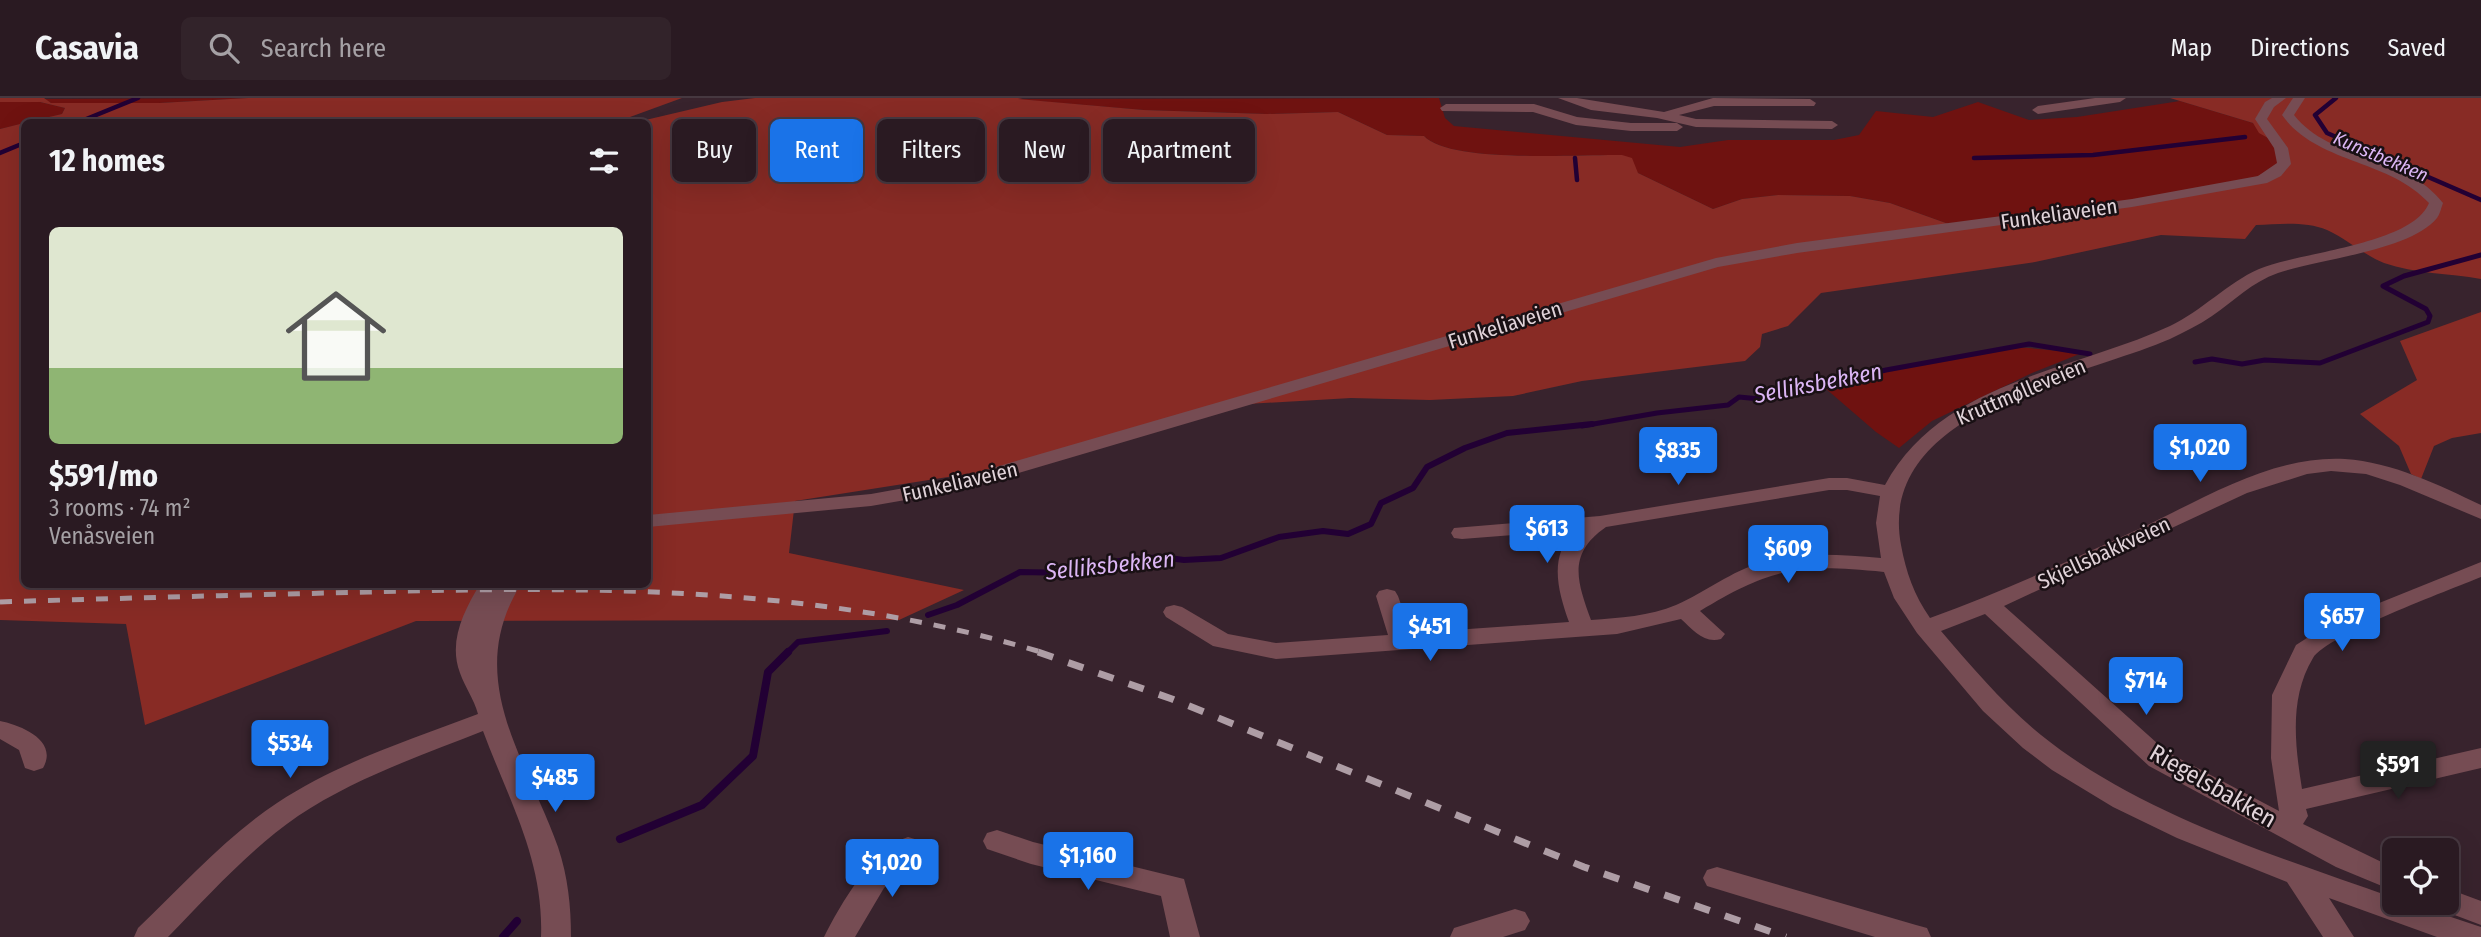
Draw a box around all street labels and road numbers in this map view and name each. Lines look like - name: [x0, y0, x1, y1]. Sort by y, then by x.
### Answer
- street label: Funkeliaveien: [1999, 193, 2119, 235]
- street label: Funkeliaveien: [1445, 295, 1565, 355]
- street label: Kruttmølleveien: [1952, 353, 2090, 431]
- street label: Funkeliaveien: [900, 456, 1020, 508]
- street label: Skjellsbakkveien: [2034, 511, 2174, 595]
- street label: Riegelsbakken: [2145, 739, 2281, 833]

